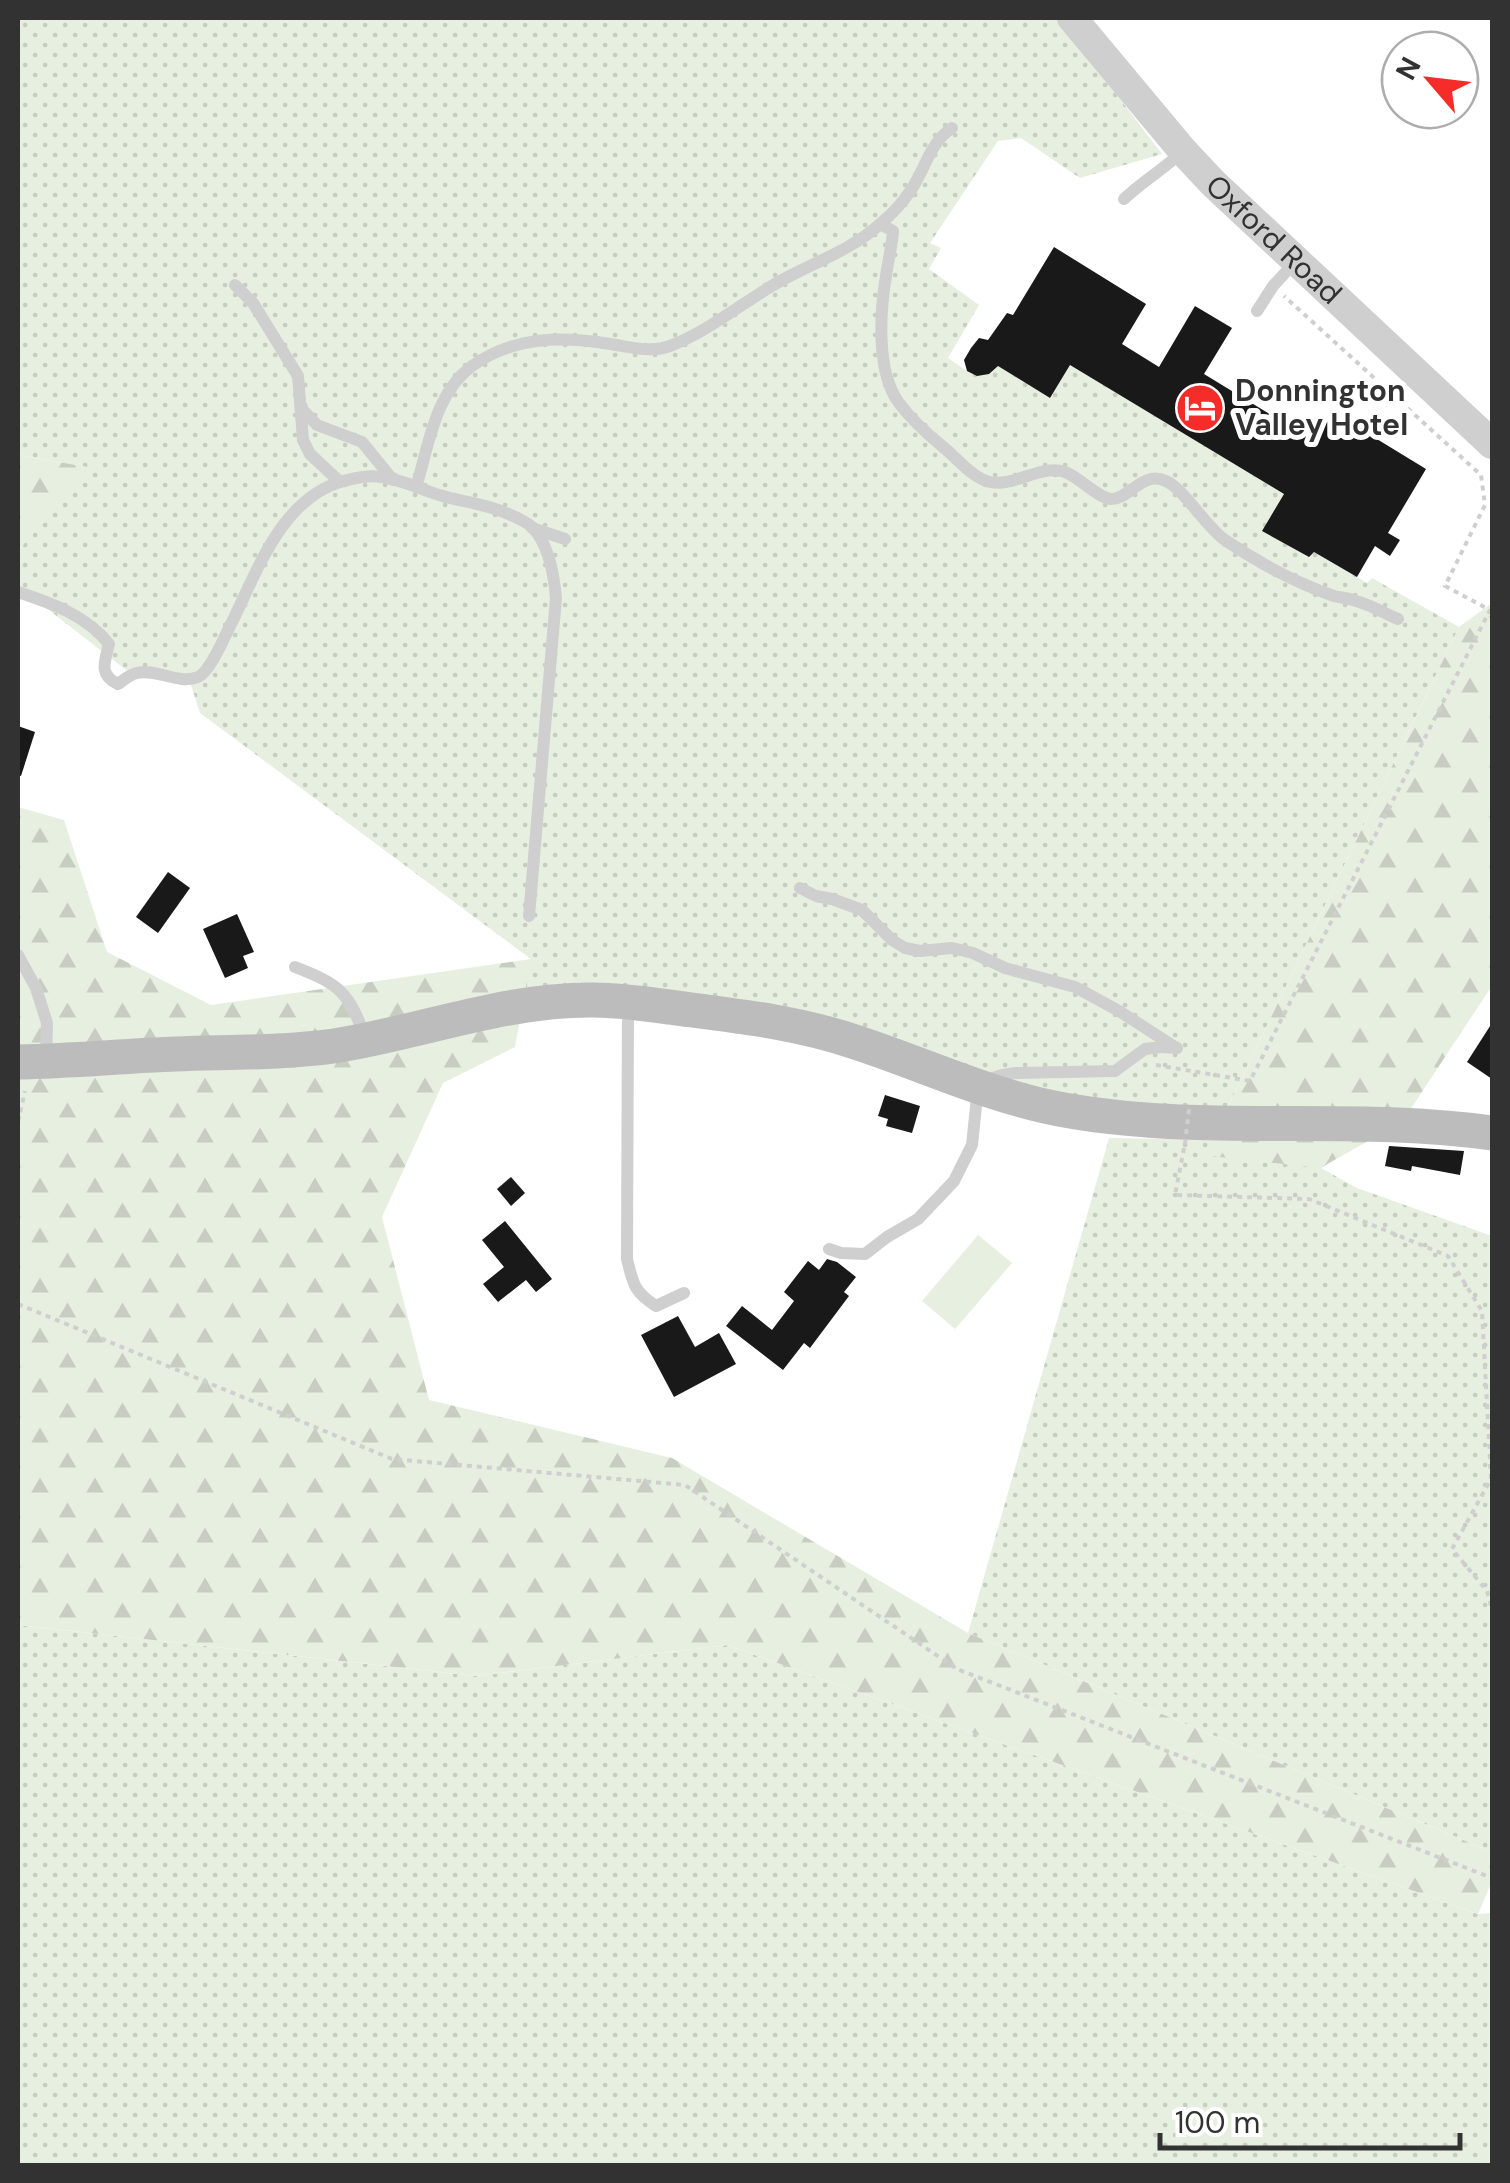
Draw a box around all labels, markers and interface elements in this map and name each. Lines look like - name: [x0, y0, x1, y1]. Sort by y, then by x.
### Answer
- north arrow: [1380, 30, 1480, 130]
- text: N: [1387, 51, 1429, 86]
- street label: Oxford Road: [1197, 166, 1350, 313]
- place label: Donnington Valley Hotel: [1235, 371, 1408, 444]
- hotel icon: Donnington Valley Hotel: [1174, 382, 1226, 434]
- scale bar: [1160, 2088, 1460, 2150]
- text: 100 m: [1175, 2103, 1260, 2142]

